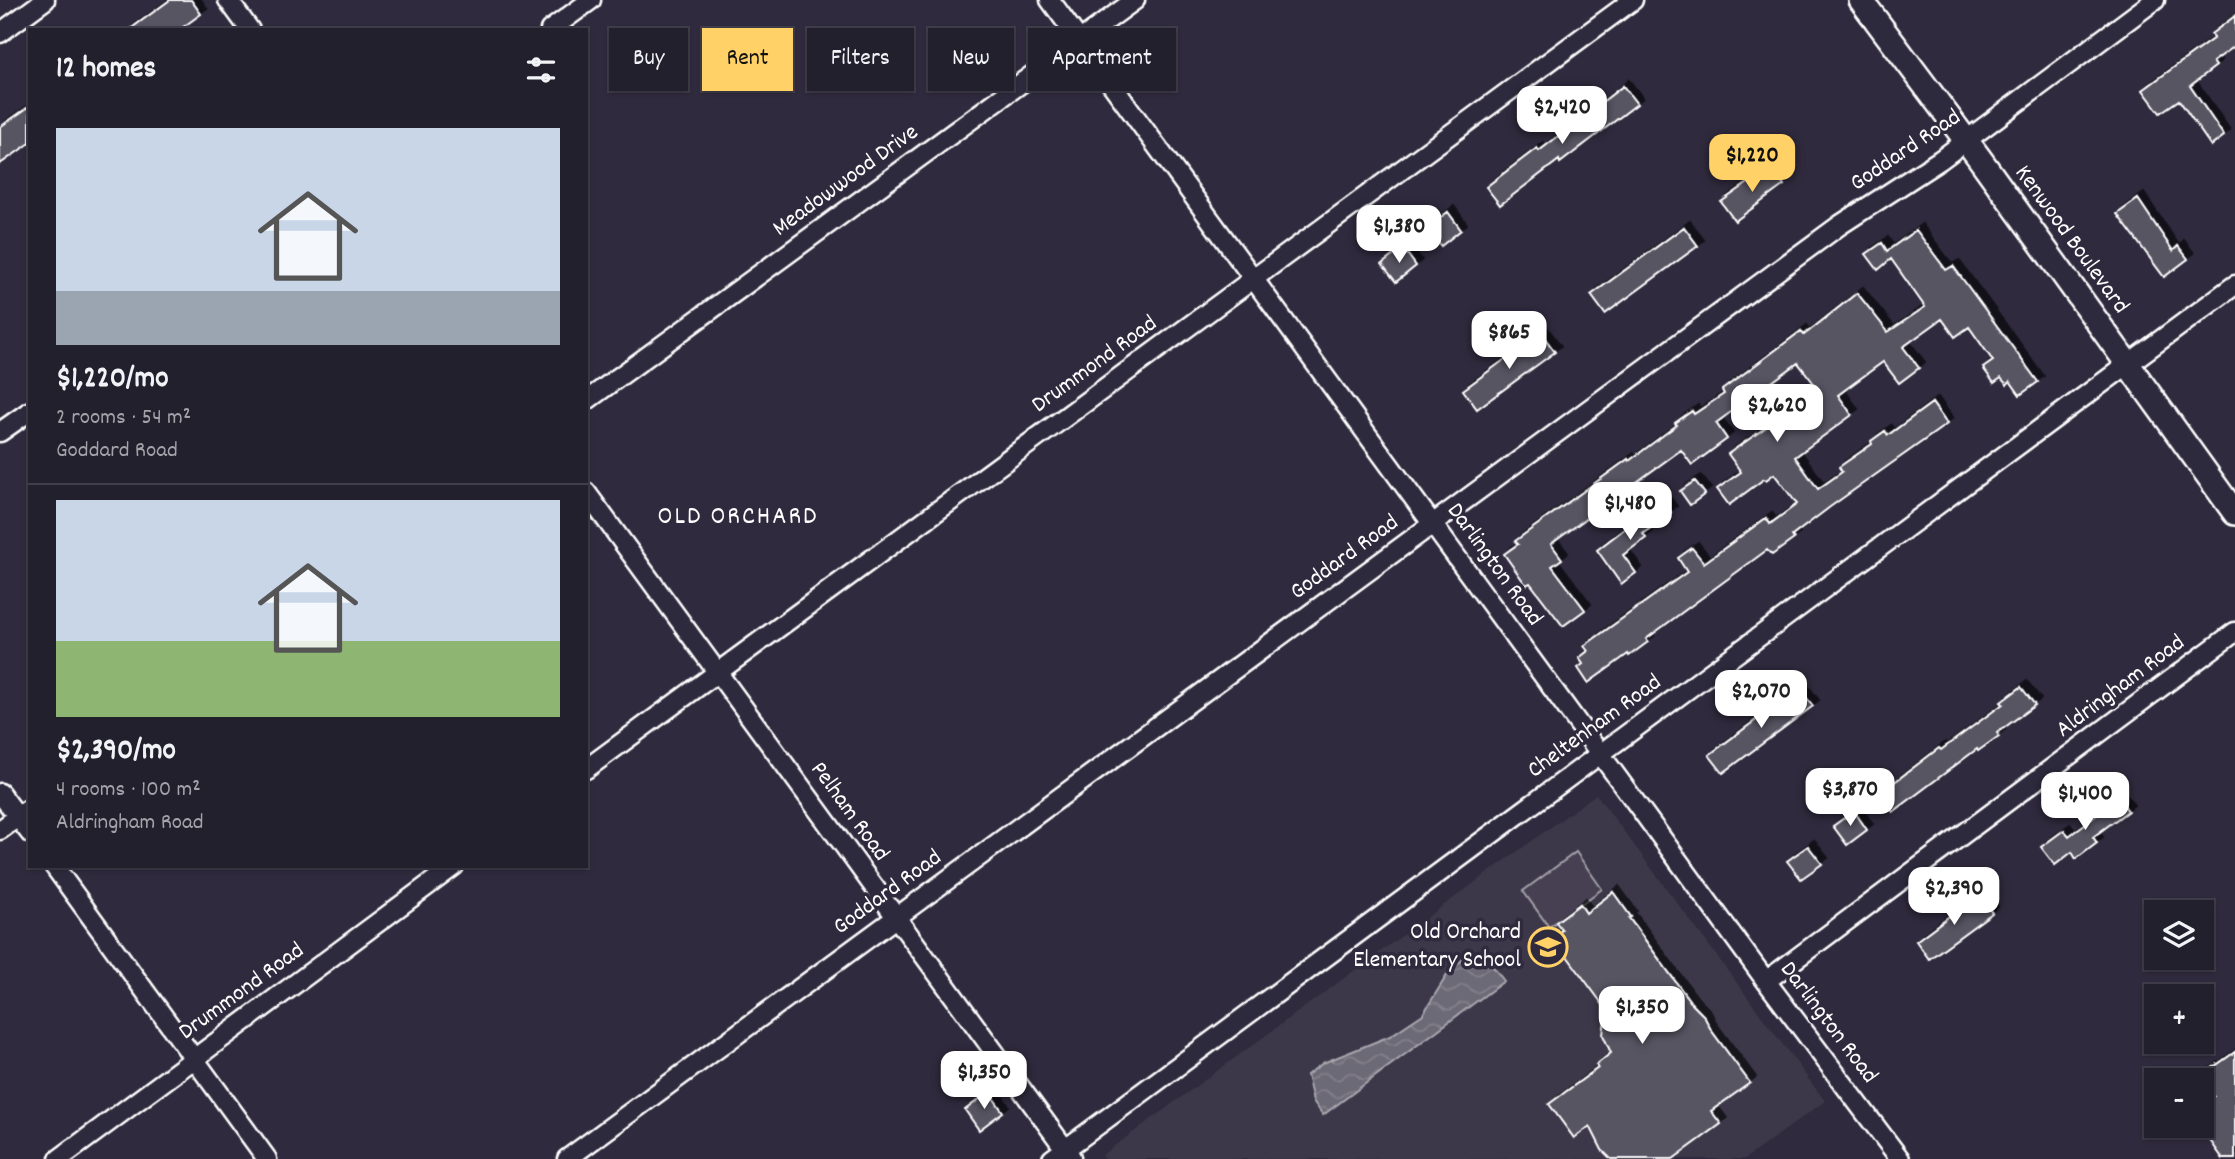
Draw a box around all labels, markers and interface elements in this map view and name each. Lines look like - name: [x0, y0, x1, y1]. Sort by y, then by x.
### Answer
- chip: Buy: [609, 28, 688, 91]
- chip: Rent: [702, 28, 793, 91]
- chip: Filters: [807, 28, 914, 91]
- chip: New: [928, 28, 1014, 91]
- chip: Apartment: [1028, 28, 1176, 91]
- text: 12 homes: [56, 49, 156, 92]
- icon: filters: [522, 51, 560, 89]
- pin: $2,420: [1505, 86, 1619, 146]
- text: $2,420: [1533, 92, 1591, 125]
- street label: Goddard Road: [1844, 101, 1968, 201]
- street label: Meadowwood Drive: [766, 116, 926, 246]
- pin: $1,220: [1695, 134, 1809, 194]
- text: $1,220: [1725, 140, 1779, 173]
- street label: Kenwood Boulevard: [2005, 159, 2137, 321]
- icon: home: [245, 173, 371, 299]
- pin: $1,380: [1342, 205, 1456, 265]
- text: $1,380: [1372, 211, 1426, 244]
- street label: Drummond Road: [1025, 308, 1165, 422]
- pin: $865: [1468, 312, 1550, 371]
- text: $865: [1488, 317, 1530, 350]
- text: $1,220/mo: [56, 359, 169, 402]
- pin: $2,620: [1720, 384, 1834, 444]
- text: $2,620: [1747, 390, 1807, 423]
- text: 2 rooms · 54 m²: [56, 402, 191, 435]
- text: Goddard Road: [56, 435, 178, 468]
- pin: $1,480: [1573, 482, 1687, 542]
- text: $1,480: [1604, 488, 1656, 521]
- street label: Darlington Road: [1438, 496, 1550, 634]
- district label: OLD ORCHARD: [658, 499, 818, 536]
- street label: Goddard Road: [1284, 507, 1406, 609]
- icon: home: [245, 545, 371, 671]
- street label: Aldringham Road: [2049, 627, 2193, 747]
- street label: Cheltenham Road: [1521, 667, 1669, 787]
- pin: $2,070: [1704, 670, 1818, 730]
- text: $2,070: [1731, 676, 1791, 709]
- text: $2,390/mo: [56, 731, 176, 774]
- street label: Pelham Road: [801, 755, 897, 869]
- pin: $3,870: [1793, 768, 1907, 828]
- pin: $1,400: [2028, 772, 2142, 832]
- text: 4 rooms · 100 m²: [56, 774, 201, 807]
- text: $3,870: [1822, 774, 1878, 807]
- text: $1,400: [2057, 778, 2113, 811]
- text: Aldringham Road: [56, 807, 204, 840]
- street label: Goddard Road: [827, 842, 949, 944]
- pin: $2,390: [1897, 867, 2011, 927]
- text: $2,390: [1924, 873, 1984, 906]
- map controls: [2144, 900, 2214, 1138]
- button: layers: [2144, 900, 2214, 970]
- place label: Old Orchard Elementary School: [1353, 916, 1521, 978]
- school or university icon: Old Orchard Elementary School: [1527, 926, 1569, 968]
- street label: Drummond Road: [172, 935, 312, 1049]
- street label: Darlington Road: [1771, 955, 1885, 1091]
- button: +: [2144, 984, 2214, 1054]
- pin: $1,350: [1585, 986, 1699, 1046]
- text: $1,350: [1615, 992, 1669, 1025]
- pin: $1,350: [927, 1052, 1041, 1111]
- text: $1,350: [957, 1057, 1011, 1090]
- button: −: [2144, 1068, 2214, 1138]

